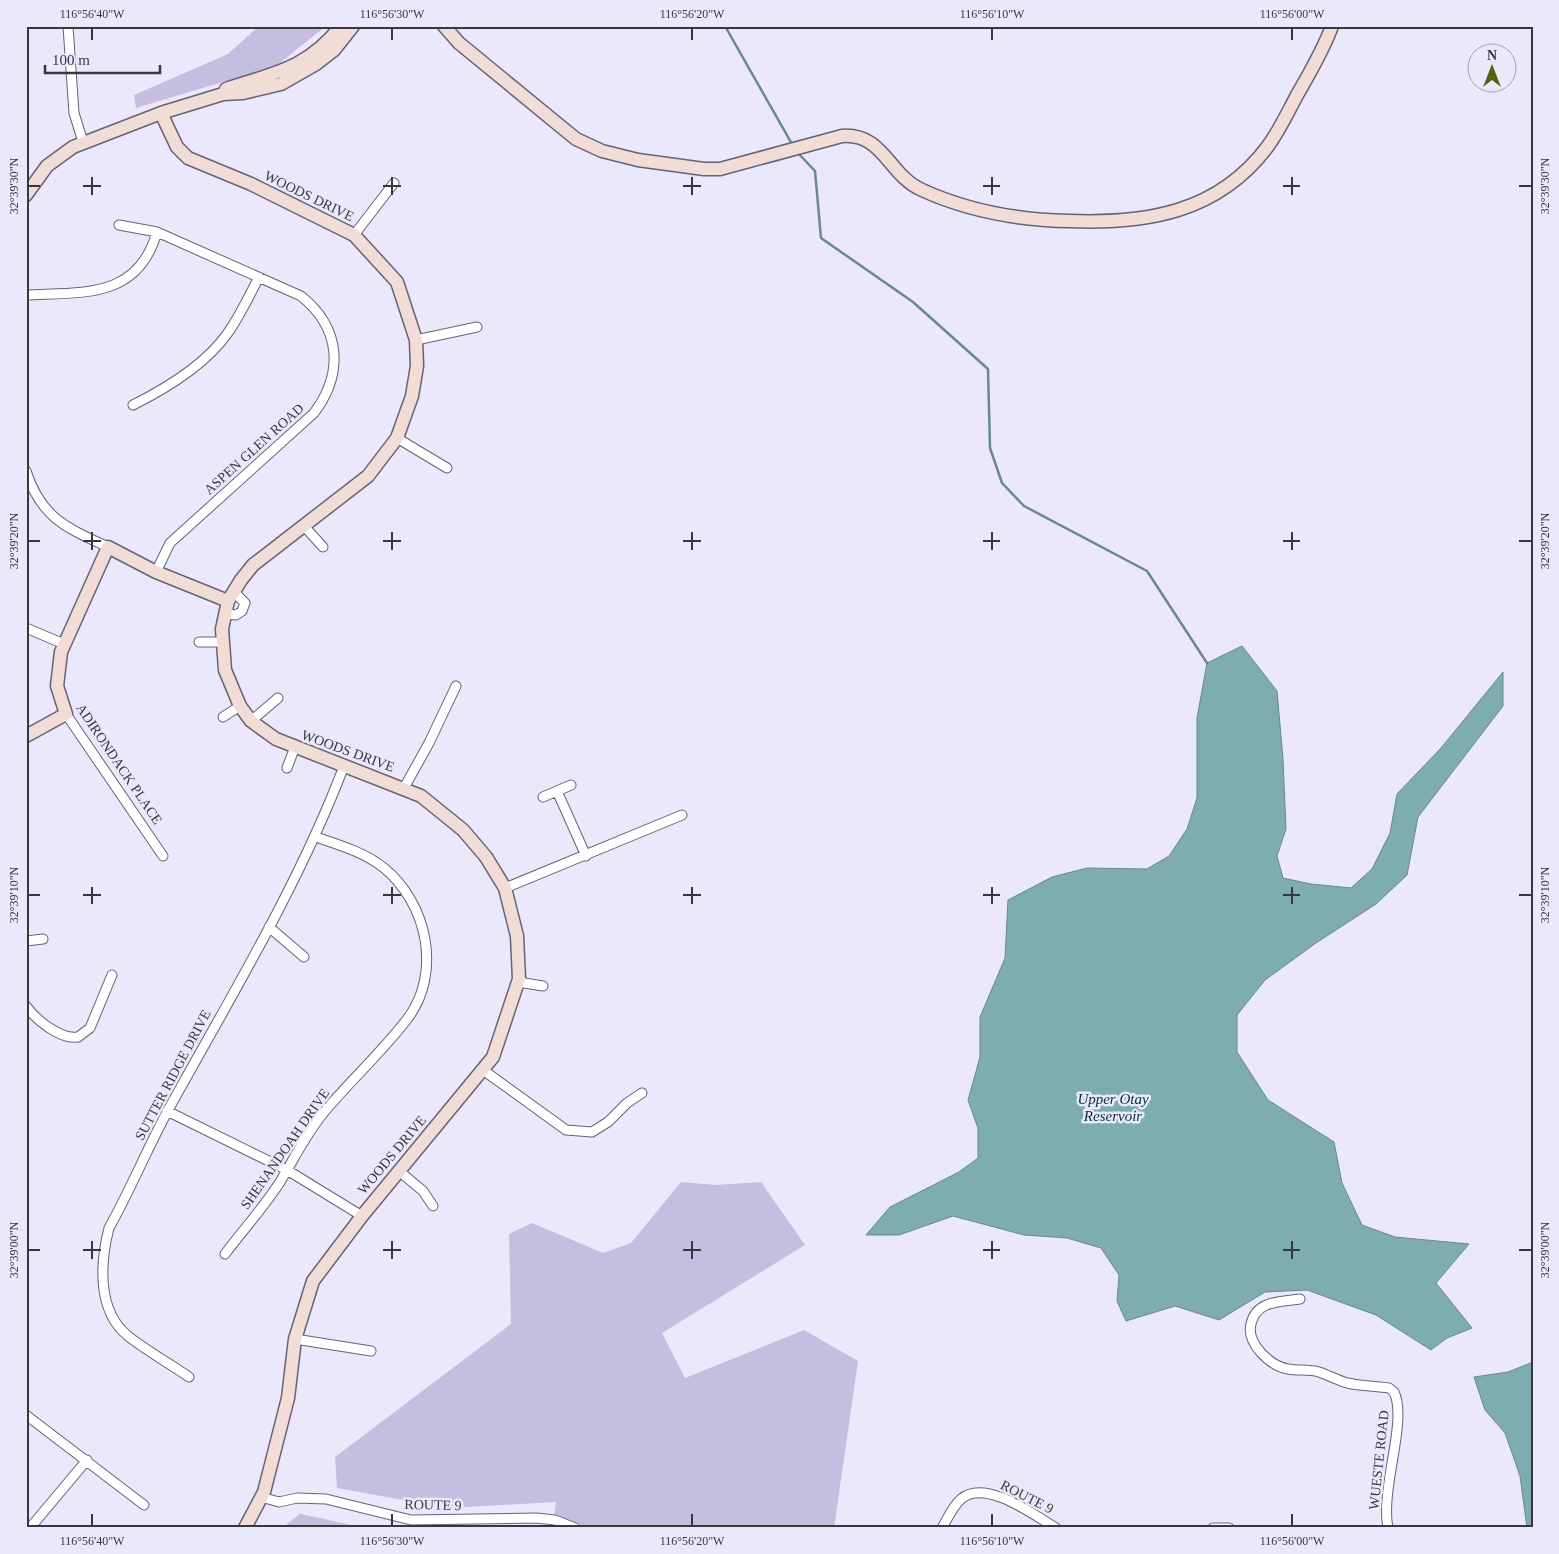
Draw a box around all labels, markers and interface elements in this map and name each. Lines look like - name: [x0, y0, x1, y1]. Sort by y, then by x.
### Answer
- text: 116°56'40"W: [60, 7, 125, 21]
- text: 116°56'30"W: [360, 7, 425, 21]
- text: 116°56'20"W: [660, 7, 725, 21]
- text: 116°56'10"W: [960, 7, 1025, 21]
- text: 116°56'00"W: [1260, 7, 1325, 21]
- scale bar: [45, 42, 160, 74]
- north arrow: [1466, 42, 1516, 92]
- text: N: [1487, 48, 1497, 63]
- text: 100 m: [52, 52, 90, 68]
- text: 32°39'30"N: [7, 157, 21, 214]
- text: 32°39'30"N: [1538, 157, 1552, 214]
- street label: WOODS DRIVE: [262, 168, 356, 224]
- street label: ASPEN GLEN ROAD: [201, 400, 307, 498]
- text: 32°39'20"N: [7, 512, 21, 569]
- text: 32°39'20"N: [1538, 512, 1552, 569]
- street label: ADIRONDACK PLACE: [73, 701, 165, 827]
- street label: WOODS DRIVE: [300, 727, 396, 775]
- text: 32°39'10"N: [7, 866, 21, 923]
- text: 32°39'10"N: [1538, 866, 1552, 923]
- street label: SUTTER RIDGE DRIVE: [132, 1007, 214, 1143]
- street label: SHENANDOAH DRIVE: [238, 1086, 332, 1212]
- water label: Upper Otay Reservoir: [1077, 1091, 1149, 1124]
- street label: WOODS DRIVE: [355, 1113, 429, 1197]
- text: 32°39'00"N: [7, 1221, 21, 1278]
- text: 32°39'00"N: [1538, 1221, 1552, 1278]
- street label: WUESTE ROAD: [1366, 1410, 1392, 1510]
- street label: ROUTE 9: [998, 1477, 1056, 1517]
- street label: ROUTE 9: [404, 1497, 462, 1513]
- text: 116°56'40"W: [60, 1534, 125, 1548]
- text: 116°56'30"W: [360, 1534, 425, 1548]
- text: 116°56'20"W: [660, 1534, 725, 1548]
- text: 116°56'10"W: [960, 1534, 1025, 1548]
- text: 116°56'00"W: [1260, 1534, 1325, 1548]

